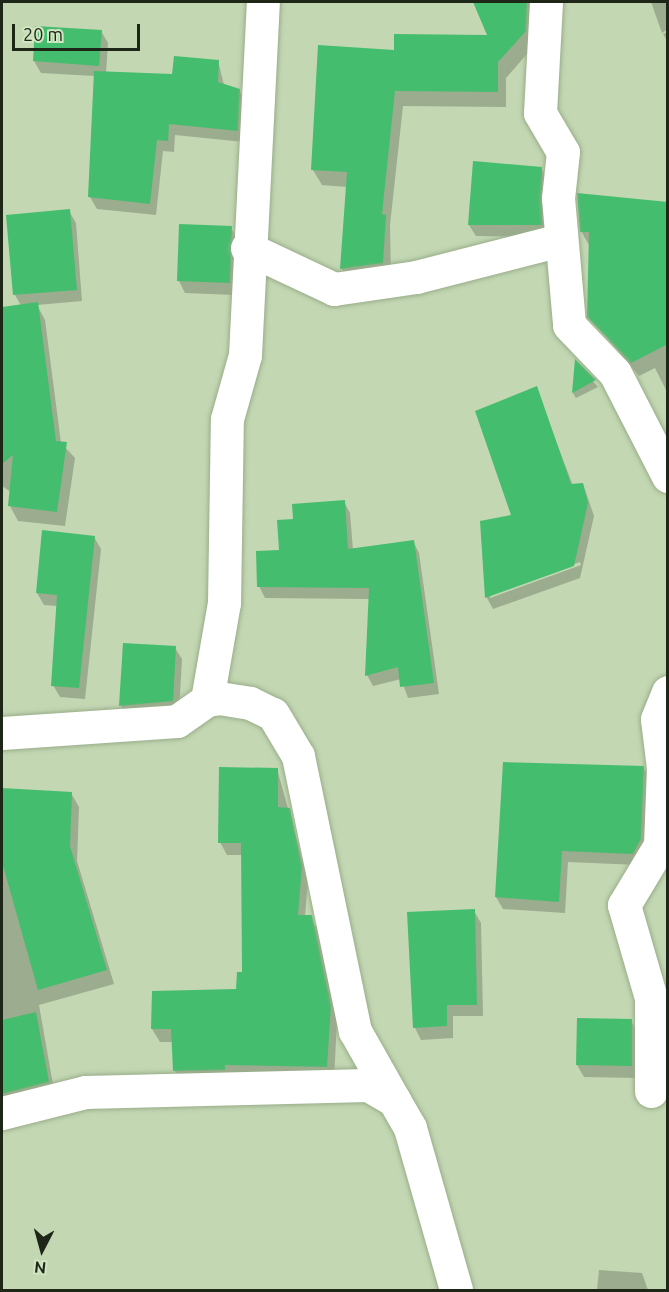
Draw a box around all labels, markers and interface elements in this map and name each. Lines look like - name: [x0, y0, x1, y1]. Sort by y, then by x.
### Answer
- scale bar: [15, 12, 142, 50]
- text: 20 m: [23, 24, 63, 44]
- north arrow: [12, 1220, 72, 1280]
- text: N: [33, 1258, 47, 1277]

